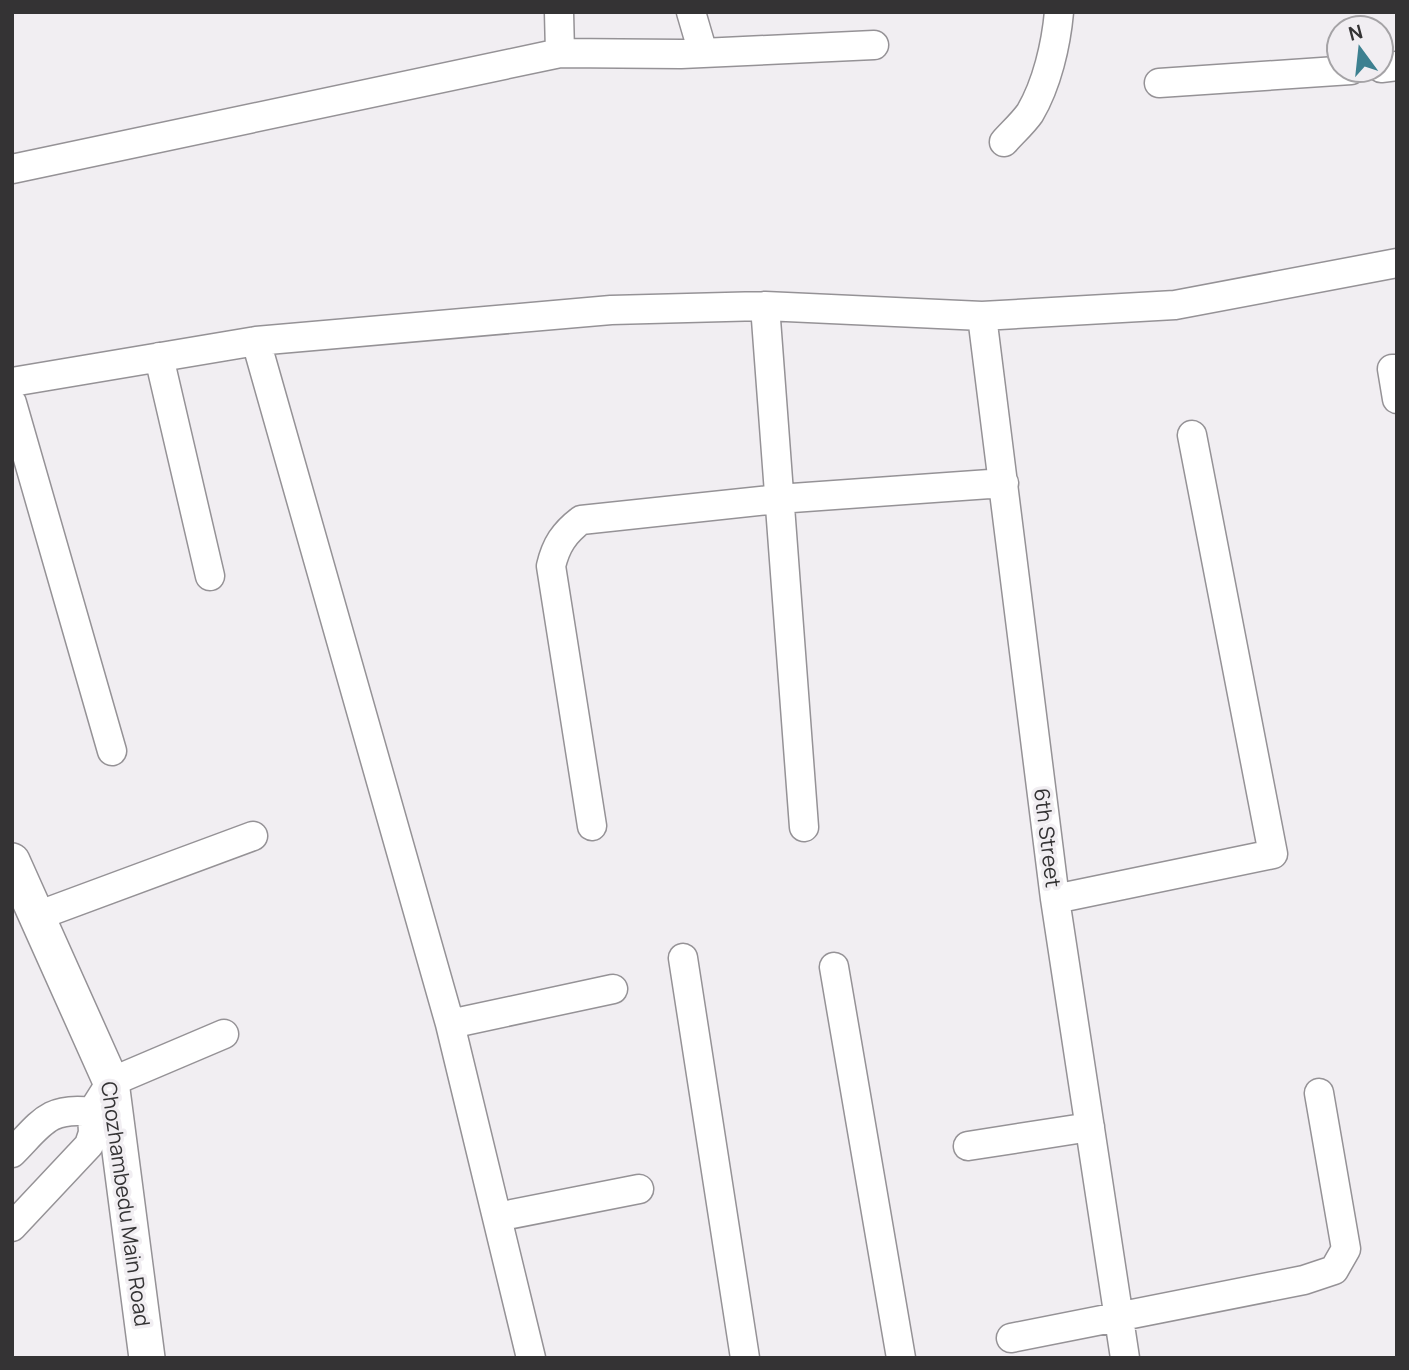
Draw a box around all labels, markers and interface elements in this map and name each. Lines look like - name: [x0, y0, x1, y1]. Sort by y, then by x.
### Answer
- north arrow: [1325, 14, 1395, 84]
- text: N: [1346, 18, 1366, 47]
- street label: 6th Street: [1028, 787, 1068, 889]
- street label: Chozhambedu Main Road: [95, 1080, 157, 1328]

